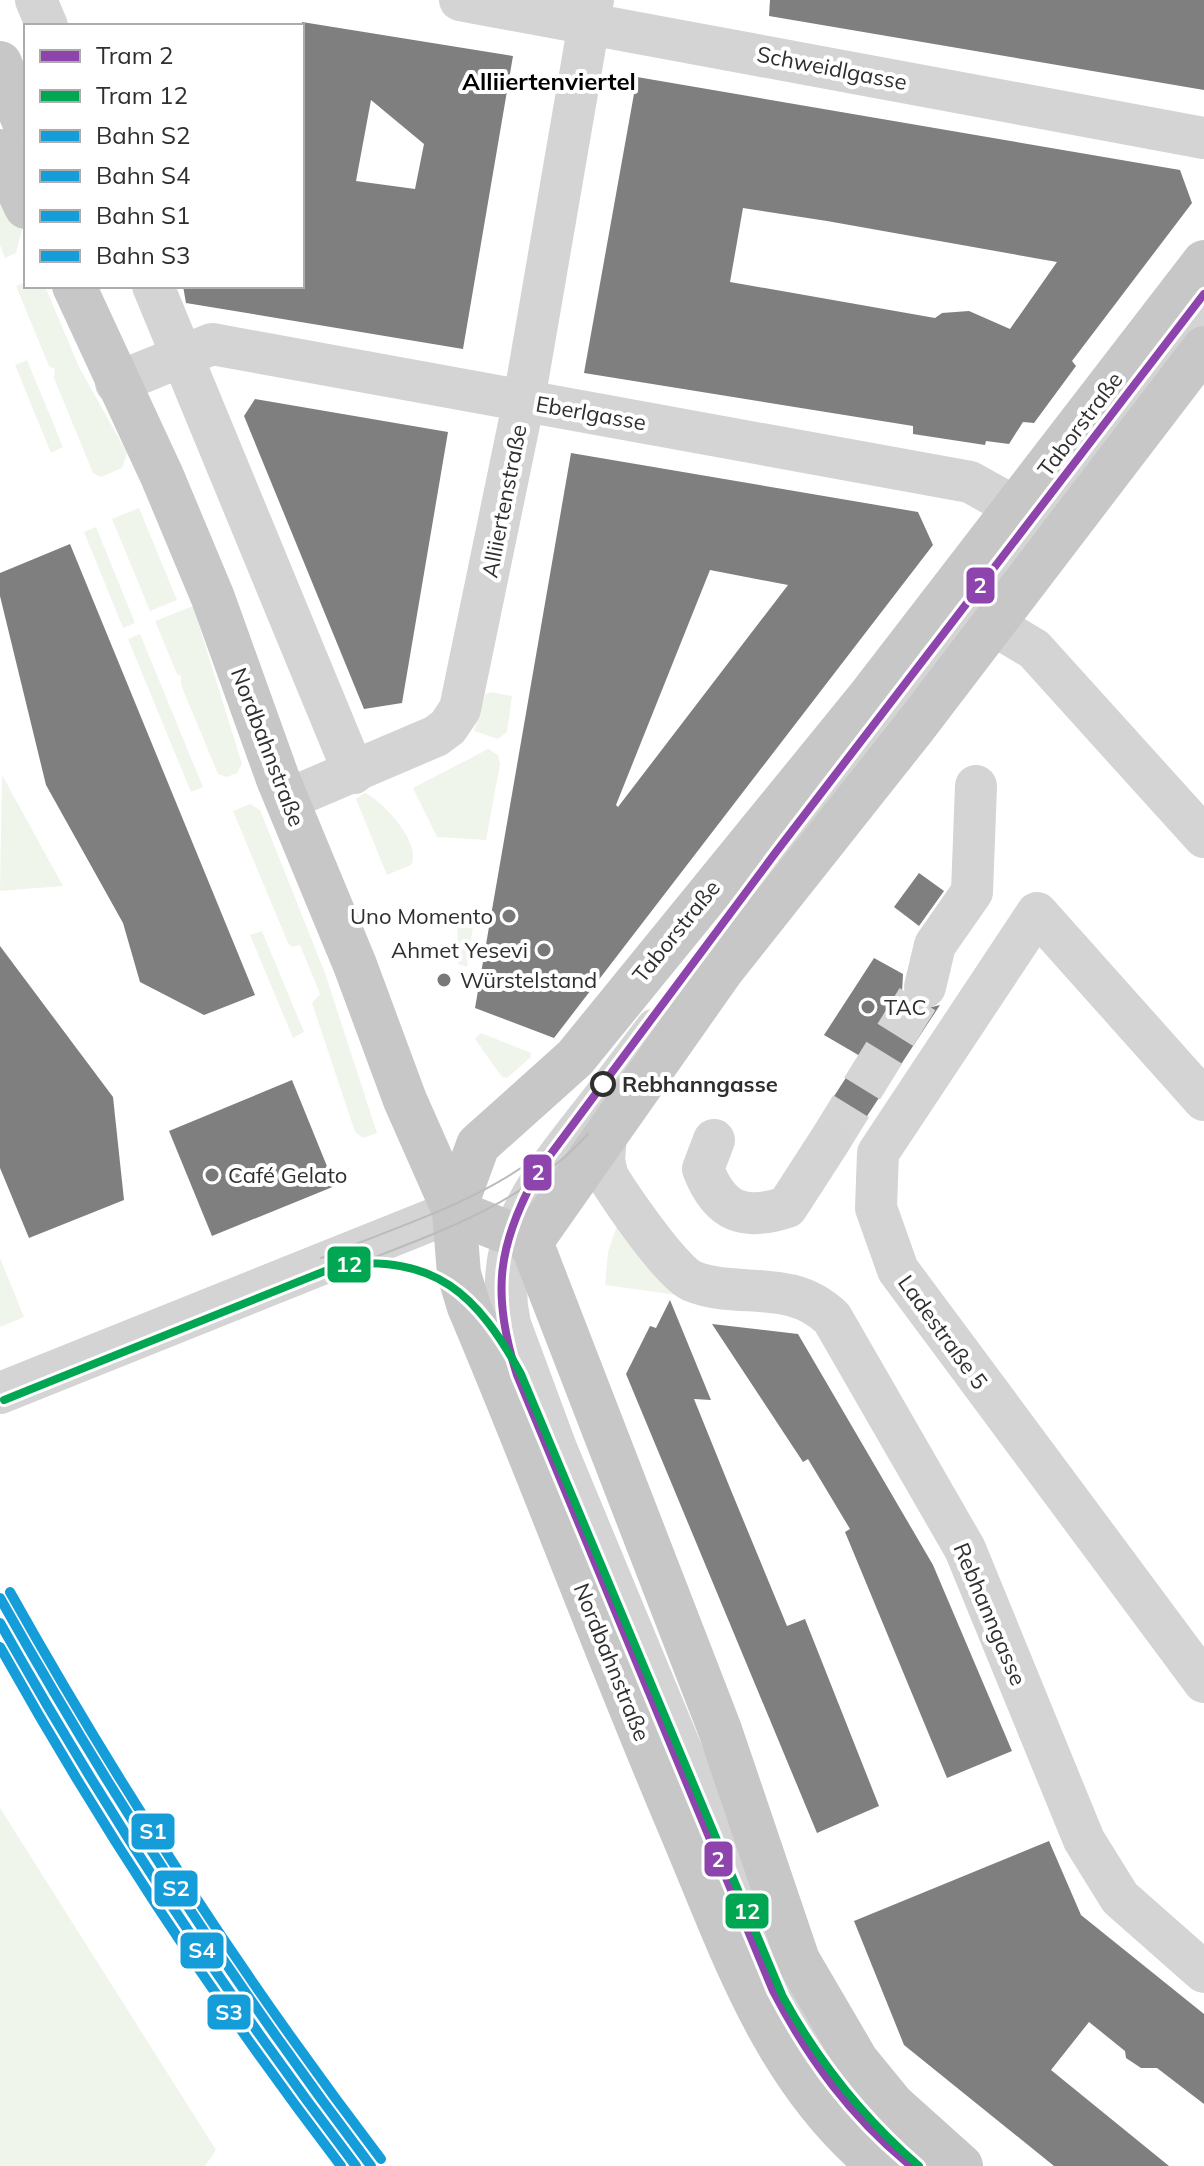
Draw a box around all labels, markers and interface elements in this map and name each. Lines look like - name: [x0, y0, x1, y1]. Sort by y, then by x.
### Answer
- legend: [24, 24, 304, 288]
- text: Tram 2: [96, 40, 173, 70]
- street label: Schweidlgasse: [755, 40, 909, 96]
- district label: Alliiertenviertel: [462, 66, 636, 96]
- text: Tram 12: [96, 80, 188, 110]
- text: Bahn S2: [96, 120, 190, 150]
- text: Bahn S4: [96, 160, 190, 190]
- text: Bahn S1: [96, 200, 190, 230]
- text: Bahn S3: [96, 240, 190, 270]
- street label: Taborstraße: [1032, 366, 1128, 482]
- street label: Eberlgasse: [534, 390, 648, 436]
- street label: Alliiertenstraße: [475, 422, 533, 580]
- line badge: 2: [965, 566, 996, 605]
- text: 2: [973, 571, 987, 599]
- street label: Nordbahnstraße: [225, 664, 311, 830]
- street label: Taborstraße: [626, 874, 726, 988]
- place label: Uno Momento: [350, 902, 493, 930]
- marker: Uno Momento: [500, 907, 518, 925]
- place label: Ahmet Yesevi: [391, 936, 528, 964]
- marker: Ahmet Yesevi: [535, 941, 553, 959]
- place label: Würstelstand: [460, 966, 597, 994]
- marker: Würstelstand: [435, 971, 453, 989]
- place label: TAC: [884, 993, 927, 1021]
- marker: TAC: [859, 998, 877, 1016]
- place label: Rebhanngasse: [622, 1070, 778, 1098]
- marker: Rebhanngasse: [591, 1072, 615, 1096]
- line badge: 2: [522, 1153, 553, 1192]
- text: 2: [531, 1158, 545, 1186]
- place label: Café Gelato: [228, 1161, 347, 1189]
- marker: Café Gelato: [203, 1166, 221, 1184]
- line badge: 12: [326, 1245, 372, 1284]
- text: 12: [336, 1250, 362, 1278]
- street label: Ladestraße 5: [892, 1269, 994, 1395]
- street label: Rebhanngasse: [947, 1538, 1033, 1690]
- street label: Nordbahnstraße: [568, 1579, 656, 1745]
- line badge: S1: [130, 1812, 176, 1851]
- text: S1: [139, 1817, 167, 1845]
- line badge: 2: [703, 1840, 734, 1878]
- text: 2: [711, 1845, 725, 1873]
- line badge: S2: [153, 1869, 199, 1908]
- text: S2: [162, 1874, 190, 1902]
- line badge: 12: [724, 1892, 770, 1930]
- text: 12: [734, 1897, 760, 1925]
- line badge: S4: [179, 1931, 225, 1970]
- text: S4: [188, 1936, 216, 1964]
- line badge: S3: [206, 1993, 252, 2031]
- text: S3: [215, 1998, 243, 2026]

